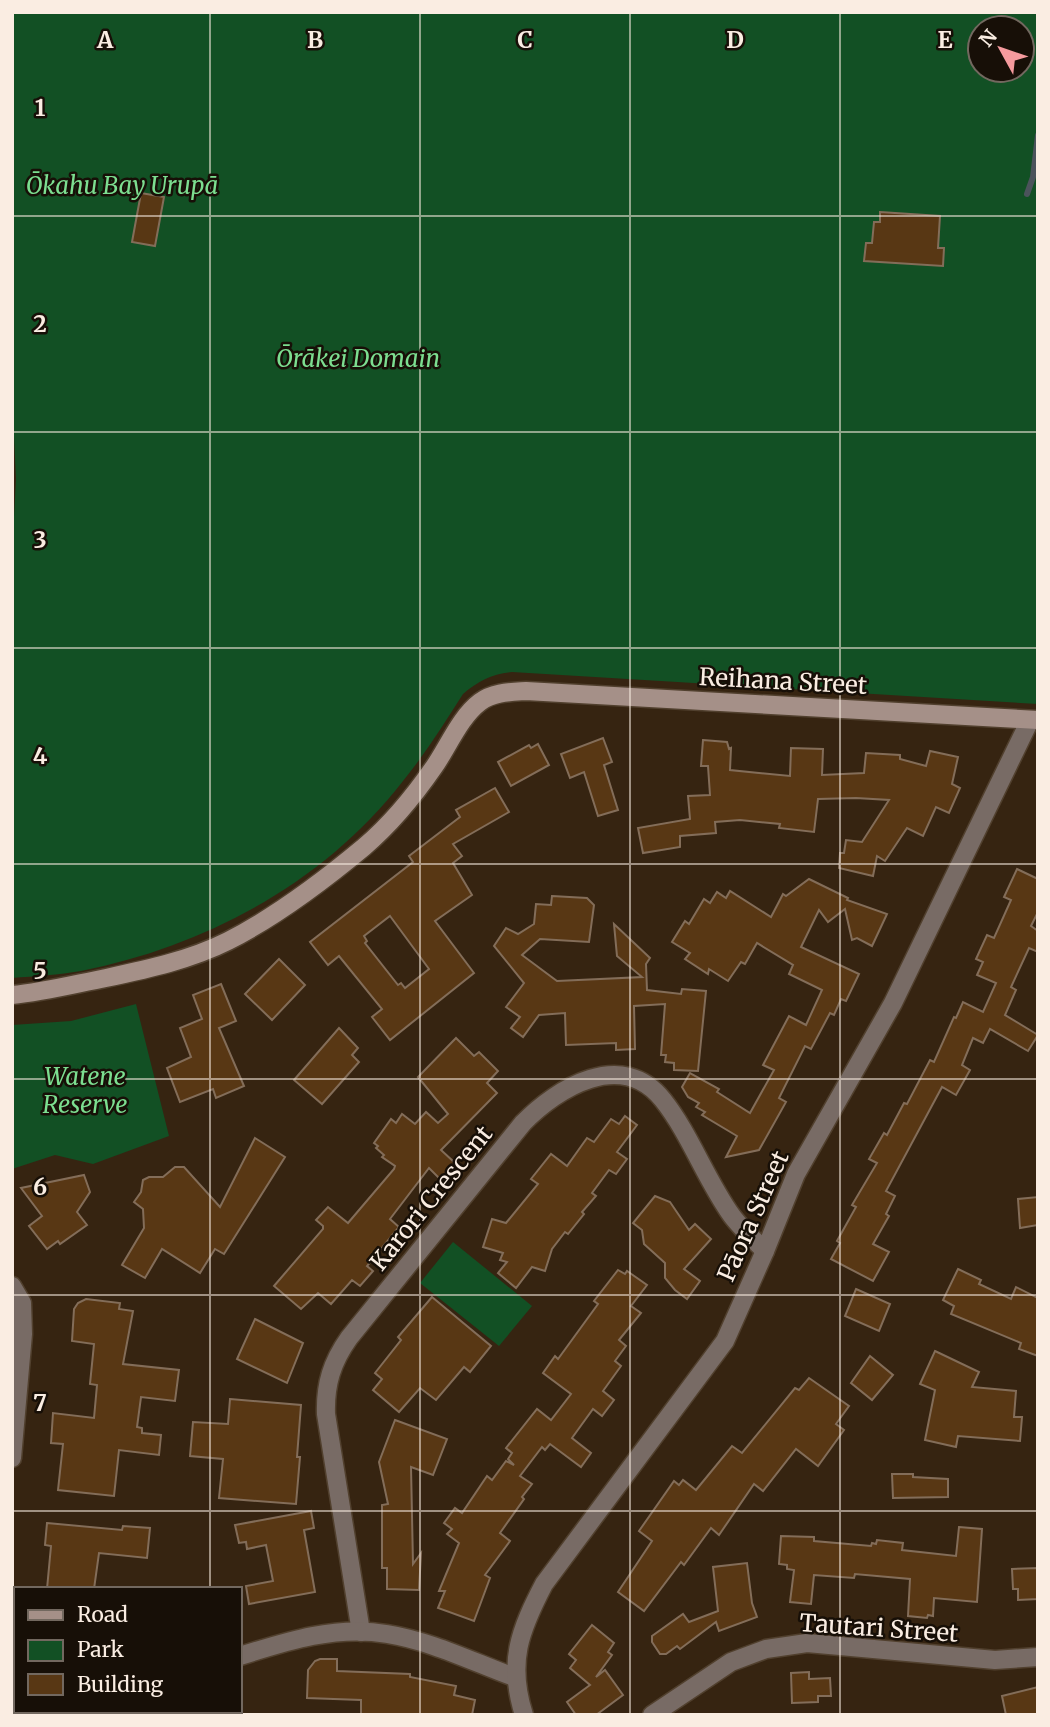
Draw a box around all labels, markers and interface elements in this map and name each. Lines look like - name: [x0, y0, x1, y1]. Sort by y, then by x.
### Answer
- north arrow: [966, 14, 1036, 84]
- text: A: [96, 25, 114, 54]
- text: B: [307, 25, 323, 54]
- text: C: [517, 25, 533, 54]
- text: D: [726, 25, 744, 54]
- text: E: [937, 25, 953, 54]
- text: N: [974, 25, 1002, 52]
- text: 1: [35, 93, 46, 122]
- park label: Ōkahu Bay Urupā: [26, 170, 218, 201]
- text: 2: [33, 309, 47, 338]
- park label: Ōrākei Domain: [276, 343, 440, 374]
- text: 3: [33, 525, 47, 554]
- street label: Reihana Street: [698, 661, 869, 701]
- text: 4: [33, 741, 48, 770]
- text: 5: [33, 956, 47, 985]
- park label: Watene Reserve: [43, 1061, 127, 1120]
- street label: Karori Crescent: [363, 1119, 499, 1277]
- street label: Pāora Street: [710, 1145, 796, 1286]
- text: 6: [33, 1172, 47, 1201]
- text: 7: [33, 1388, 47, 1417]
- legend: [14, 1587, 242, 1713]
- text: Road: [77, 1601, 128, 1628]
- street label: Tautari Street: [799, 1607, 960, 1649]
- text: Park: [77, 1636, 124, 1663]
- text: Building: [77, 1671, 164, 1698]

